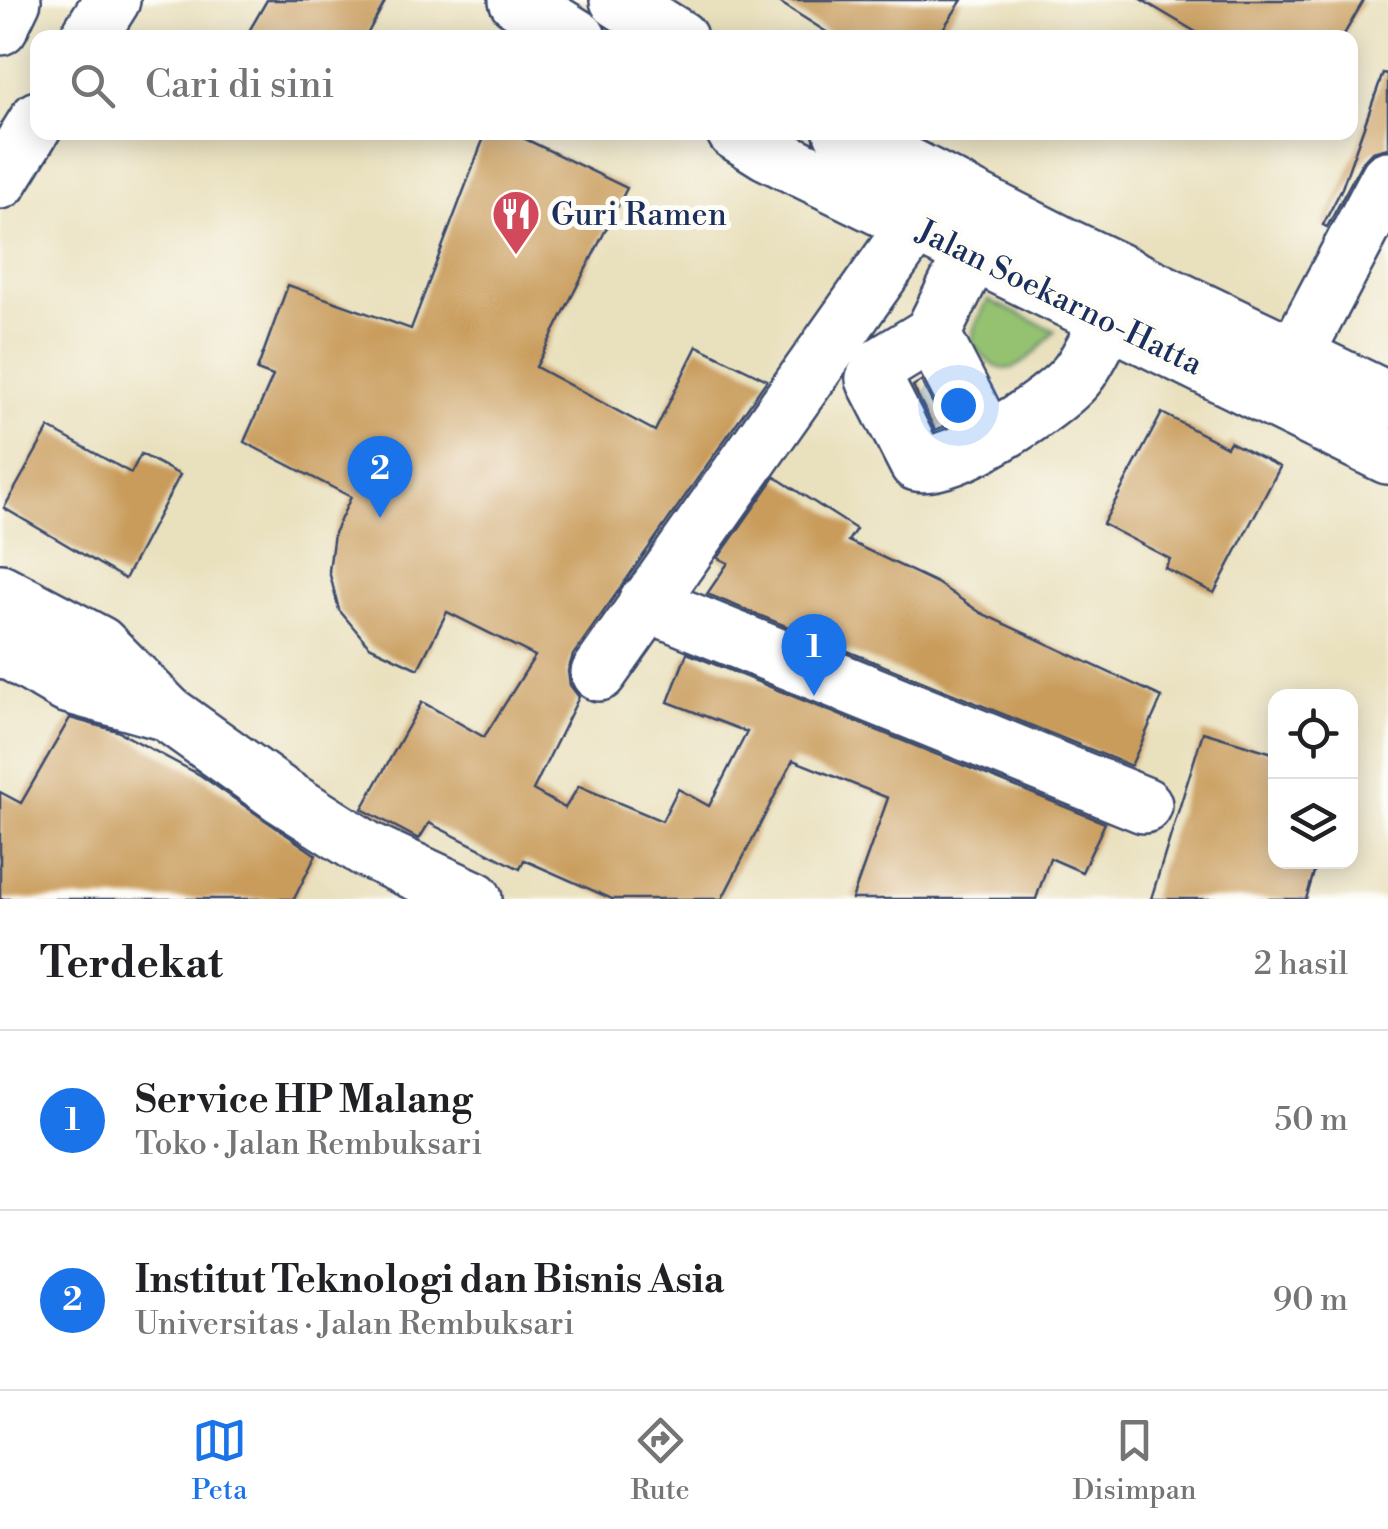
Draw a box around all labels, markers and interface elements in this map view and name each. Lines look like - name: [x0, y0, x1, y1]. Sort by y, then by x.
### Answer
- search box: [30, 30, 1358, 140]
- icon: search: [65, 58, 120, 113]
- text: Cari di sini: [145, 62, 334, 109]
- restaurant icon: Guri Ramen: [490, 188, 542, 256]
- place label: Guri Ramen: [551, 195, 727, 235]
- street label: Jalan Soekarno-Hatta: [909, 211, 1210, 385]
- your location: [933, 380, 984, 431]
- pin: 2: [348, 436, 412, 518]
- pin: 1: [782, 614, 846, 696]
- map controls: [1268, 689, 1358, 869]
- button: locate: [1268, 689, 1358, 779]
- button: layers: [1268, 779, 1358, 869]
- text: Terdekat: [40, 938, 223, 991]
- text: 2 hasil: [1254, 944, 1348, 984]
- text: Service HP Malang: [135, 1077, 472, 1124]
- text: 1: [65, 1100, 80, 1140]
- text: 50 m: [1275, 1100, 1348, 1140]
- text: Toko · Jalan Rembuksari: [135, 1124, 482, 1164]
- text: Institut Teknologi dan Bisnis Asia: [135, 1257, 724, 1304]
- text: 2: [62, 1280, 83, 1320]
- text: 90 m: [1273, 1280, 1348, 1320]
- text: Universitas · Jalan Rembuksari: [135, 1304, 574, 1344]
- tab: Peta: [191, 1413, 248, 1508]
- tab: Rute: [630, 1413, 690, 1508]
- tab: Disimpan: [1073, 1413, 1197, 1508]

